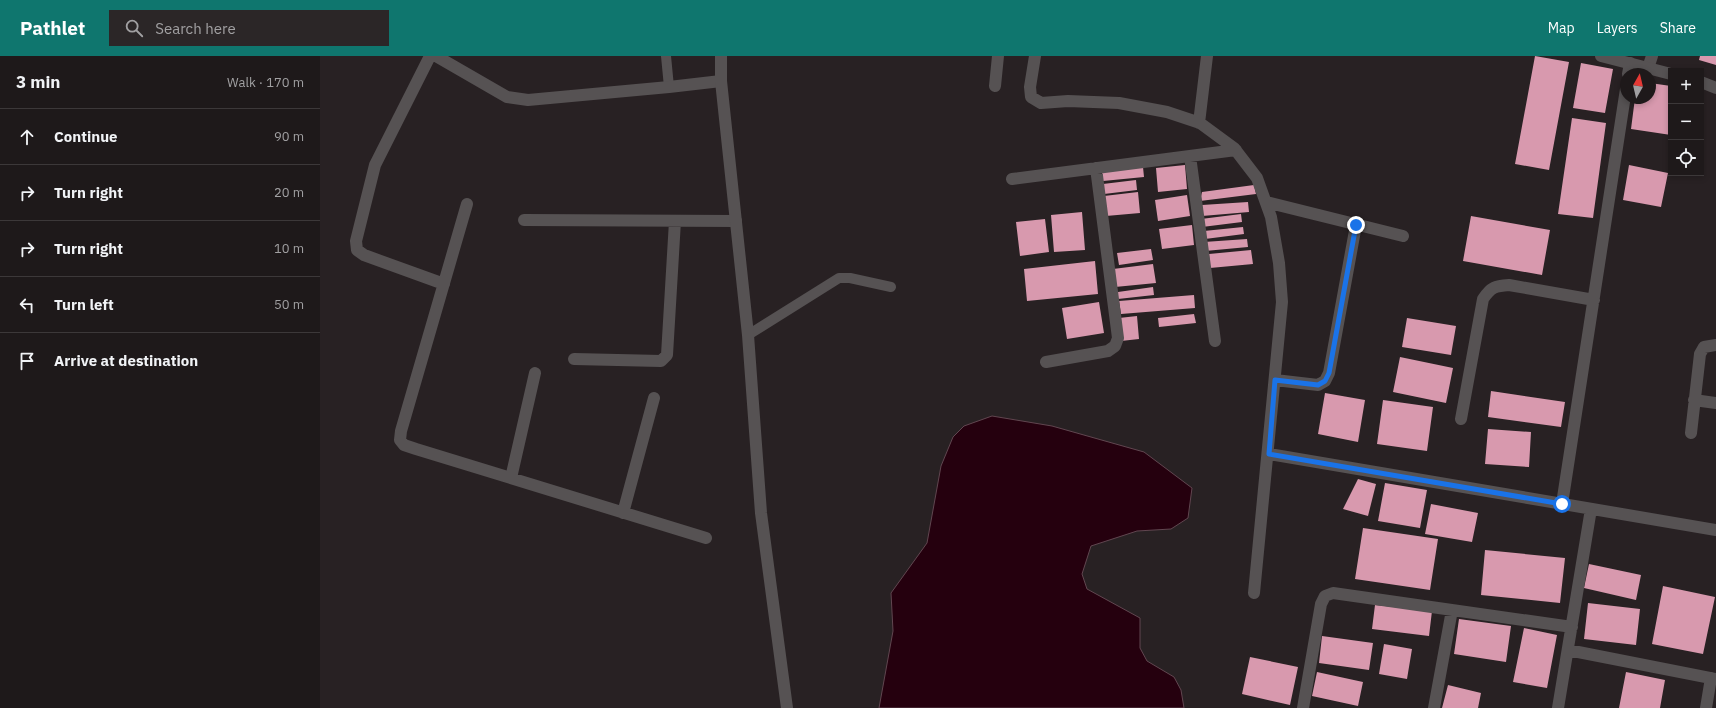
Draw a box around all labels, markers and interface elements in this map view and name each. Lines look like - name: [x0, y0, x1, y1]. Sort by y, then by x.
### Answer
- search box: [109, 10, 389, 46]
- text: Pathlet: [20, 16, 85, 40]
- icon: search: [123, 17, 145, 39]
- text: Search here: [155, 19, 236, 38]
- text: Map: [1548, 19, 1575, 37]
- text: Layers: [1597, 19, 1638, 37]
- text: Share: [1660, 19, 1696, 37]
- north arrow: [1620, 68, 1656, 104]
- map controls: [1668, 68, 1704, 176]
- button: +: [1668, 68, 1704, 104]
- text: 3 min: [16, 71, 60, 93]
- text: Walk · 170 m: [227, 74, 304, 91]
- button: −: [1668, 104, 1704, 140]
- icon: ahead: [16, 126, 38, 148]
- text: Continue: [54, 127, 118, 146]
- text: 90 m: [274, 128, 304, 145]
- button: locate: [1668, 140, 1704, 176]
- icon: right: [16, 182, 38, 204]
- text: Turn right: [54, 183, 123, 202]
- text: 20 m: [274, 184, 304, 201]
- route end: [1347, 216, 1365, 234]
- icon: right: [16, 238, 38, 260]
- text: Turn right: [54, 239, 123, 258]
- text: 10 m: [274, 240, 304, 257]
- icon: left: [16, 294, 38, 316]
- text: Turn left: [54, 295, 114, 314]
- text: 50 m: [274, 296, 304, 313]
- icon: arrive: [16, 350, 38, 372]
- text: Arrive at destination: [54, 351, 198, 370]
- route start: [1553, 495, 1571, 513]

